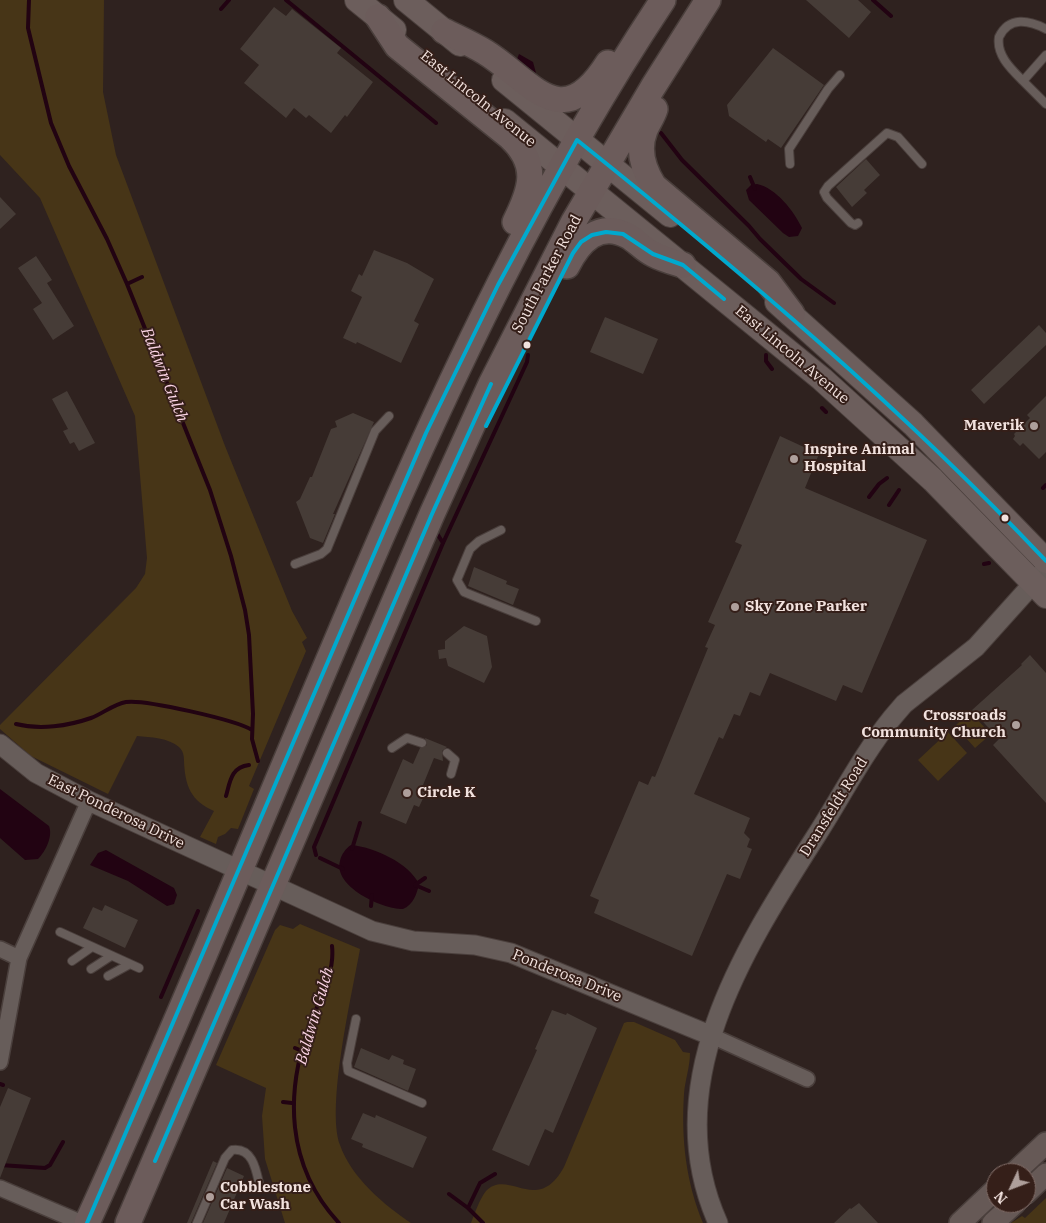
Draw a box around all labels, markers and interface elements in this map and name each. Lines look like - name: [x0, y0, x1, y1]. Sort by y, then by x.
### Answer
- street label: East Lincoln Avenue: [417, 47, 539, 151]
- street label: South Parker Road: [508, 212, 586, 336]
- street label: East Lincoln Avenue: [731, 302, 853, 408]
- water label: Baldwin Gulch: [136, 325, 192, 425]
- unlabelled marker: [522, 340, 532, 350]
- place label: Maverik: [964, 417, 1024, 435]
- marker: Maverik: [1028, 420, 1040, 432]
- place label: Inspire Animal Hospital: [804, 441, 915, 476]
- marker: Inspire Animal Hospital: [788, 453, 800, 465]
- unlabelled marker: [1000, 513, 1010, 523]
- place label: Sky Zone Parker: [745, 598, 867, 616]
- marker: Sky Zone Parker: [729, 601, 741, 613]
- place label: Crossroads Community Church: [861, 707, 1006, 742]
- marker: Crossroads Community Church: [1010, 719, 1022, 731]
- street label: Dransfeldt Road: [796, 754, 872, 860]
- street label: East Ponderosa Drive: [45, 771, 187, 853]
- place label: Circle K: [417, 784, 476, 802]
- marker: Circle K: [401, 787, 413, 799]
- street label: Ponderosa Drive: [510, 946, 624, 1006]
- water label: Baldwin Gulch: [292, 965, 338, 1067]
- north arrow: [986, 1163, 1036, 1213]
- place label: Cobblestone Car Wash: [220, 1179, 311, 1214]
- text: N: [990, 1187, 1011, 1208]
- marker: Cobblestone Car Wash: [204, 1191, 216, 1203]

